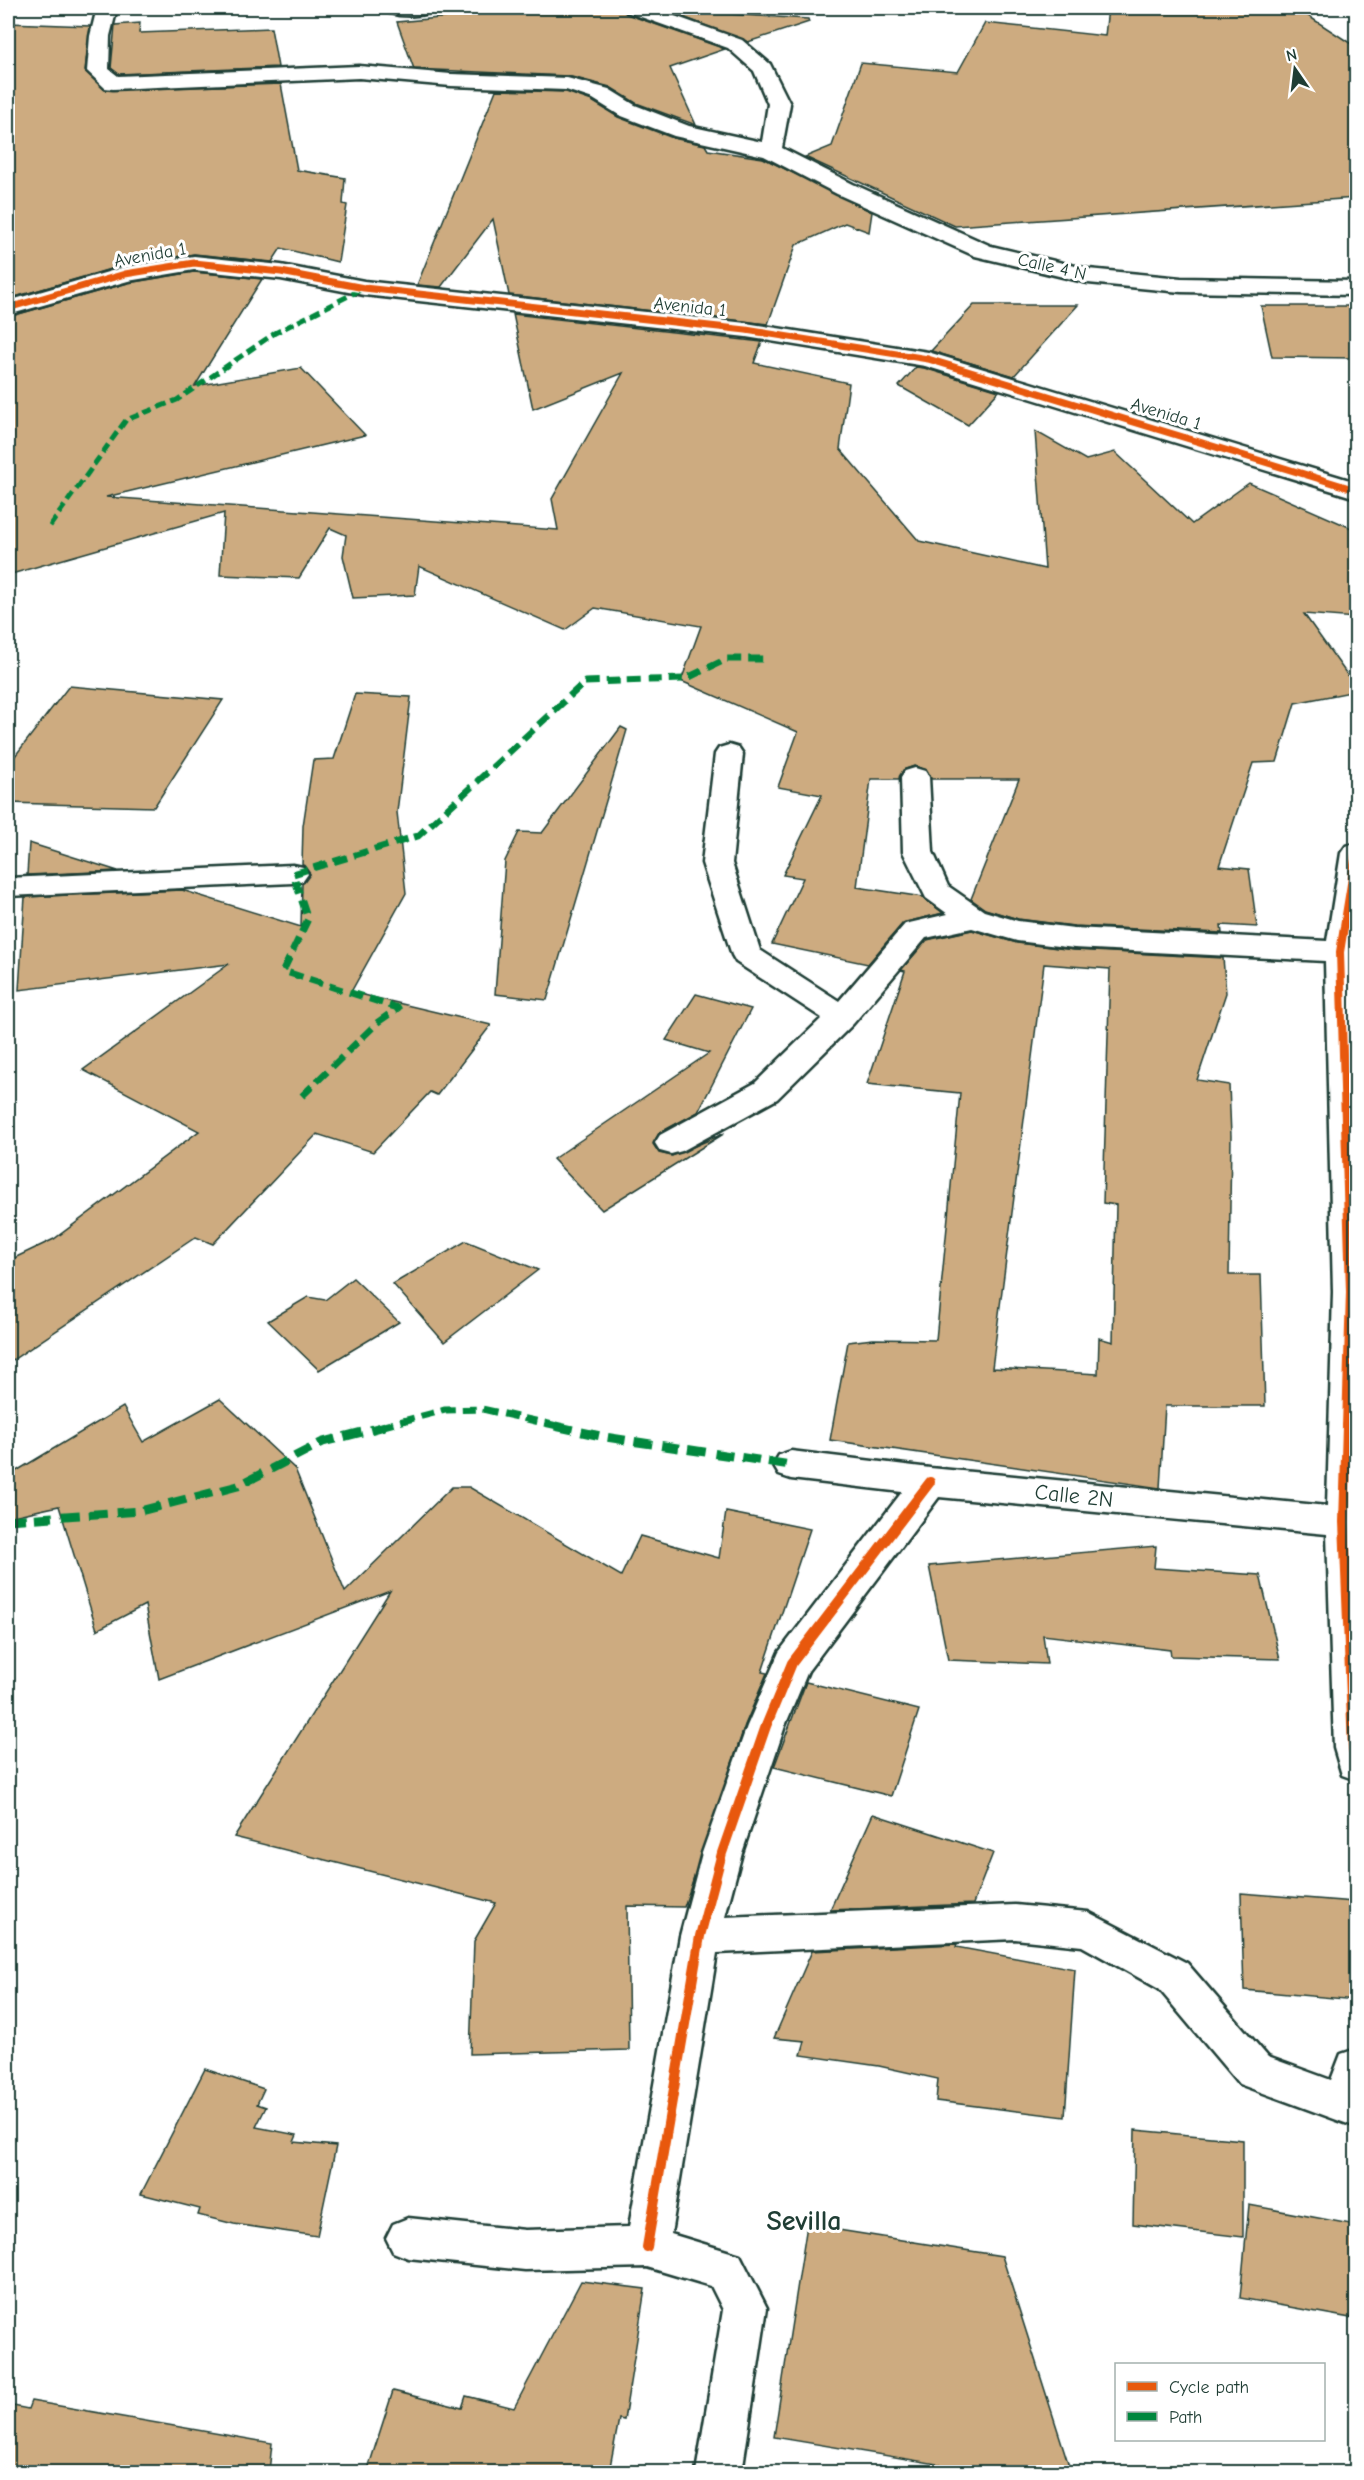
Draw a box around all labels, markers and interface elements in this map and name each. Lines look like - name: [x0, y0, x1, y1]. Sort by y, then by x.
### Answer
- north arrow: [1265, 39, 1325, 99]
- text: N: [1284, 45, 1299, 65]
- street label: Avenida 1: [112, 238, 188, 272]
- street label: Calle 4 N: [1016, 249, 1088, 285]
- street label: Avenida 1: [653, 293, 727, 321]
- street label: Avenida 1: [1128, 393, 1204, 435]
- street label: Calle 2N: [1033, 1479, 1115, 1513]
- district label: Sevilla: [766, 2205, 842, 2237]
- legend: [1115, 2363, 1325, 2441]
- text: Cycle path: [1169, 2377, 1249, 2398]
- text: Path: [1169, 2407, 1202, 2428]

